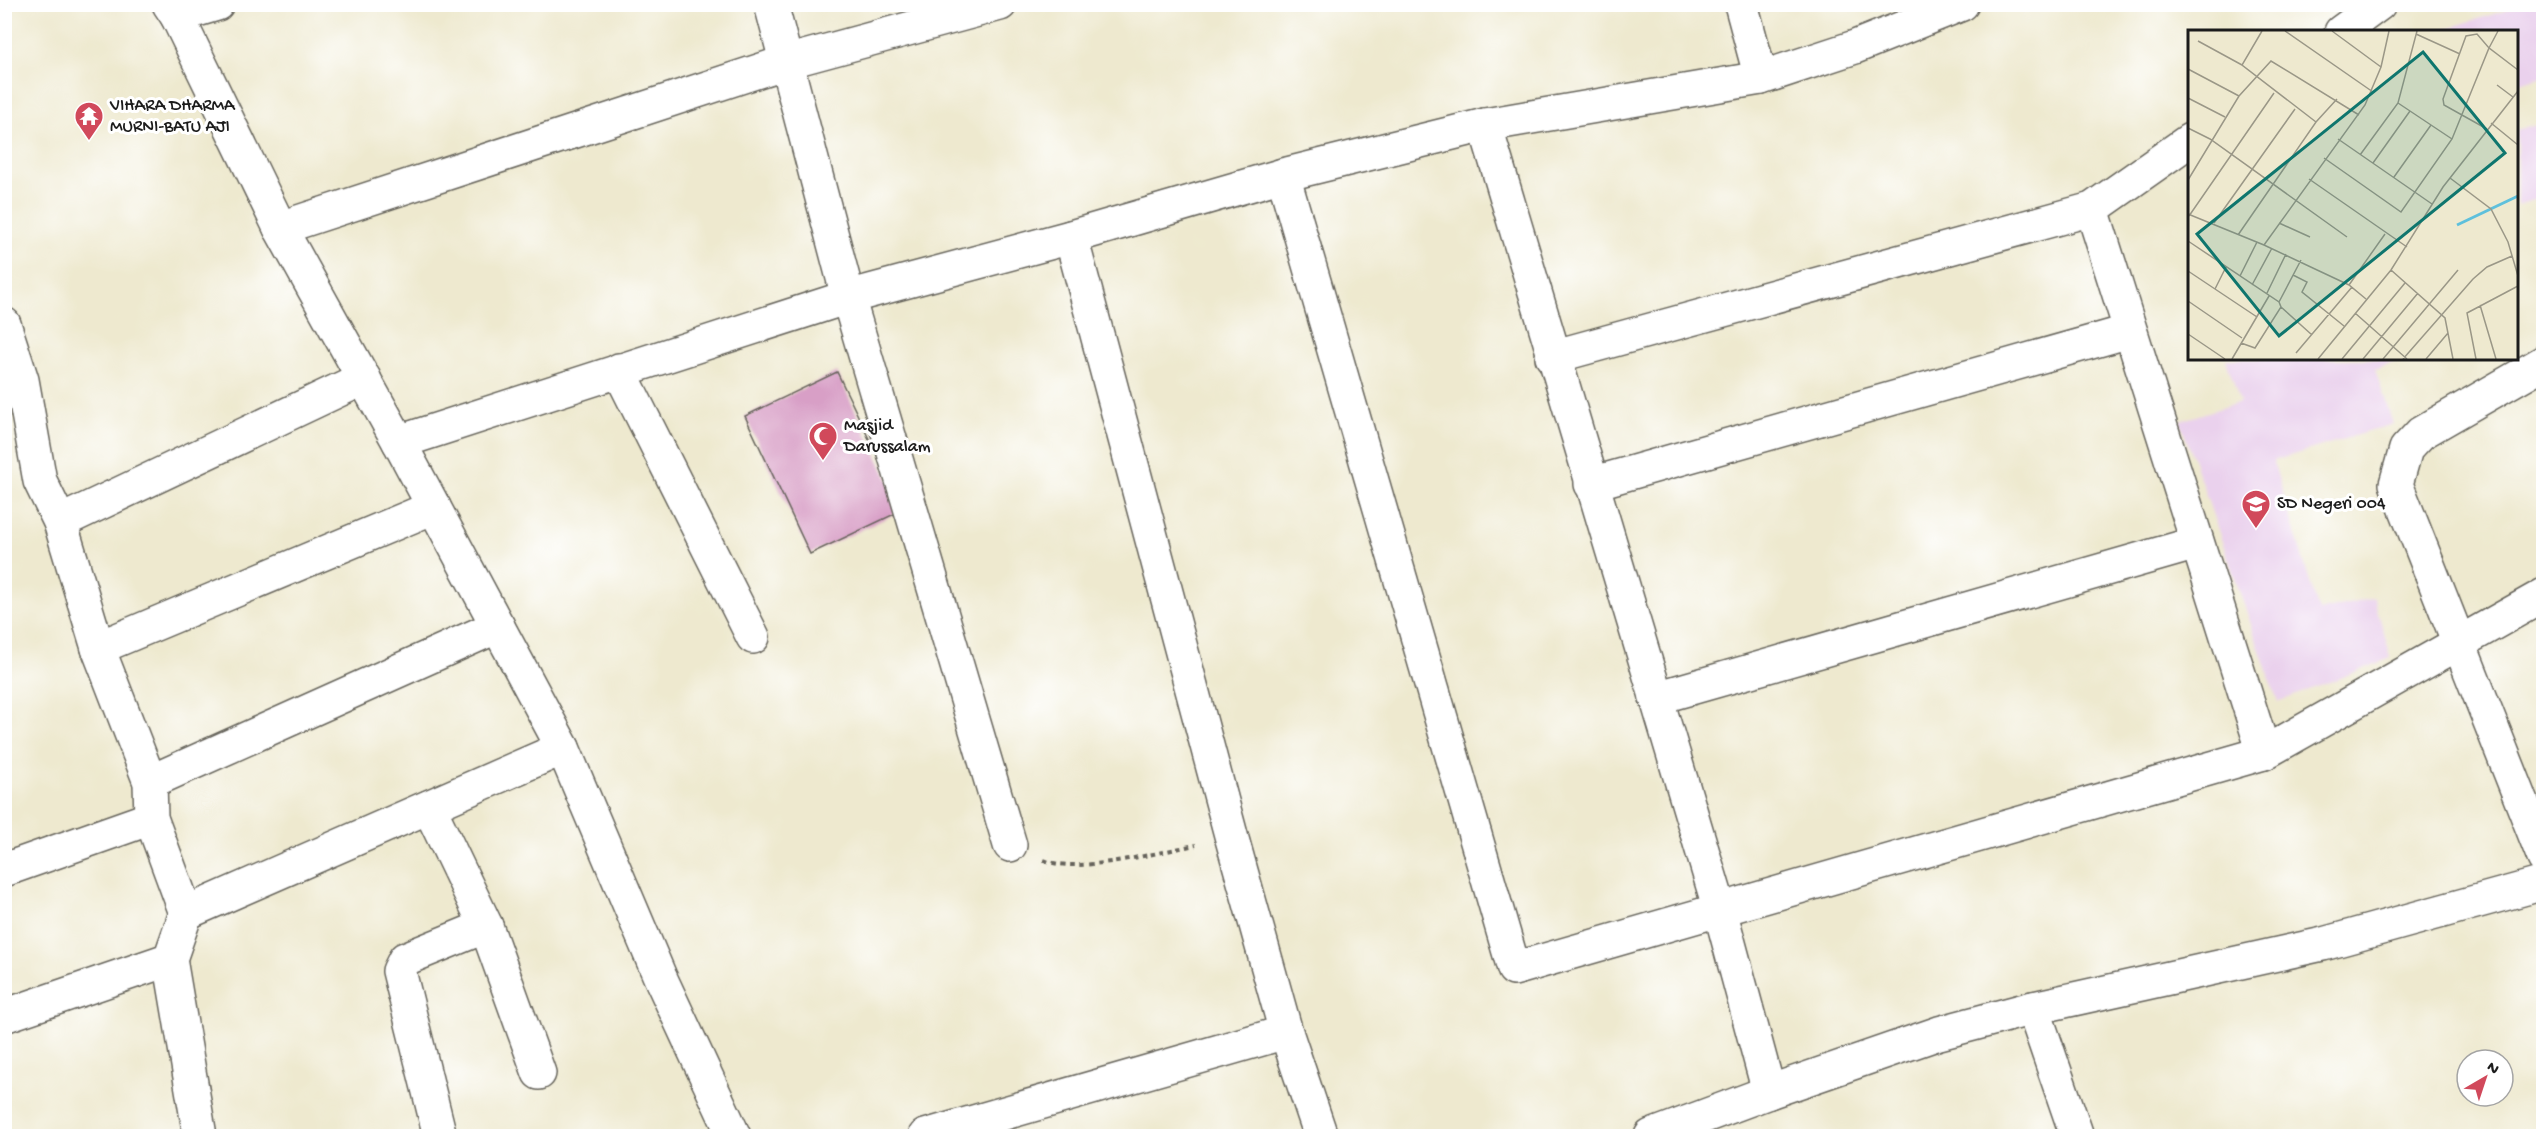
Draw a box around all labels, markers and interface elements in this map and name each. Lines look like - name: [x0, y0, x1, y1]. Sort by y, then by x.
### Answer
- inset map: [2188, 30, 2518, 360]
- place label: VIHARA DHARMA MURNI-BATU AJI: [109, 96, 236, 138]
- temple icon: VIHARA DHARMA MURNI-BATU AJI: [73, 100, 105, 142]
- place label: Masjid Darussalam: [843, 416, 931, 458]
- mosque icon: Masjid Darussalam: [807, 420, 839, 462]
- school or university icon: SD Negeri 004: [2240, 488, 2272, 530]
- place label: SD Negeri 004: [2277, 494, 2386, 515]
- north arrow: [2455, 1048, 2515, 1108]
- text: N: [2482, 1058, 2503, 1080]

